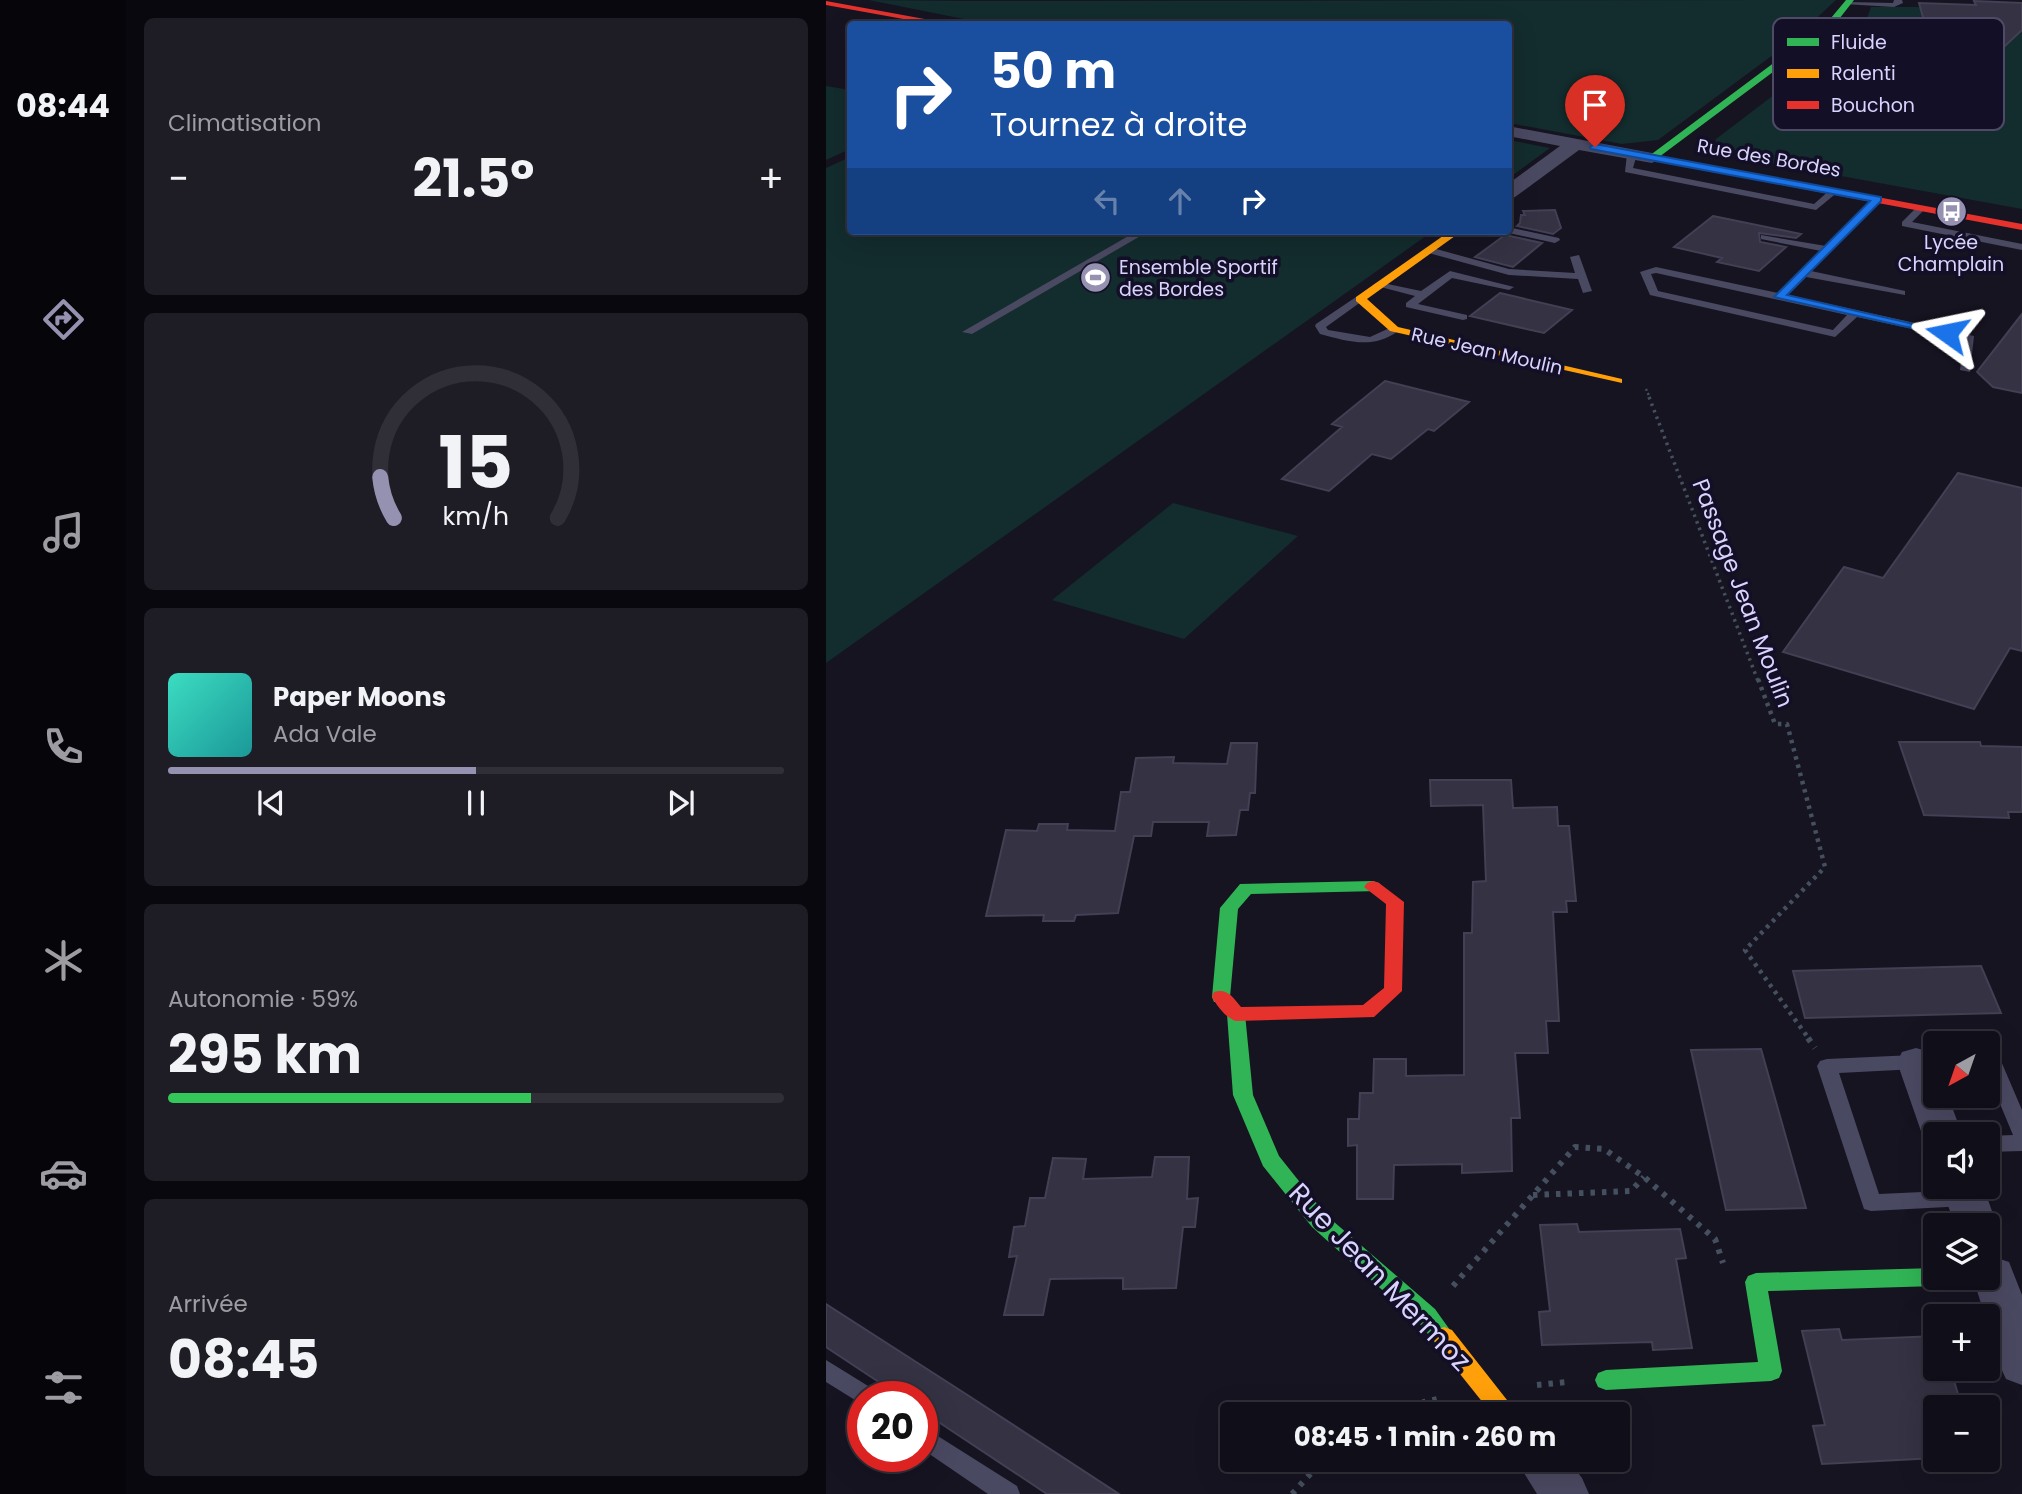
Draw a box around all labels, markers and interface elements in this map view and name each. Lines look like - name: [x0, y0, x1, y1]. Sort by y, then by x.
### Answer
- legend: [1773, 18, 2004, 130]
- text: Fluide: [1831, 29, 1887, 56]
- text: 50 m: [990, 37, 1116, 105]
- icon: right: [875, 49, 966, 140]
- text: Ralenti: [1831, 60, 1896, 87]
- pin: [1565, 75, 1625, 147]
- text: 08:44: [16, 83, 110, 128]
- icon: arrive: [1576, 86, 1614, 124]
- text: Bouchon: [1831, 92, 1915, 119]
- text: Tournez à droite: [990, 102, 1247, 147]
- text: Climatisation: [168, 107, 321, 139]
- street label: Rue des Bordes: [1695, 132, 1843, 184]
- text: 21.5°: [413, 142, 534, 215]
- text: −: [168, 152, 189, 205]
- text: +: [758, 152, 784, 205]
- icon: left: [1088, 182, 1126, 220]
- icon: ahead: [1161, 182, 1199, 220]
- icon: right: [1234, 182, 1272, 220]
- bus stop icon: Lycée Champlain: [1934, 194, 1968, 228]
- place label: Lycée Champlain: [1898, 229, 2004, 278]
- place label: Ensemble Sportif des Bordes: [1119, 254, 1278, 303]
- sports icon: Ensemble Sportif des Bordes: [1079, 261, 1113, 295]
- icon: directions: [39, 295, 88, 344]
- position arrow: [1910, 296, 1984, 370]
- street label: Rue Jean Moulin: [1409, 320, 1565, 382]
- text: 15: [439, 412, 513, 513]
- street label: Passage Jean Moulin: [1685, 474, 1801, 712]
- text: km/h: [443, 499, 509, 534]
- icon: music: [39, 508, 88, 557]
- text: Paper Moons: [273, 679, 446, 715]
- text: Ada Vale: [273, 718, 377, 750]
- icon: phone: [39, 722, 88, 771]
- icon: previous: [252, 784, 290, 822]
- icon: pause: [457, 784, 495, 822]
- icon: next: [662, 784, 700, 822]
- icon: climate: [39, 936, 88, 985]
- text: Autonomie · 59%: [168, 983, 358, 1015]
- text: 295 km: [168, 1018, 362, 1091]
- north arrow: [1923, 1031, 2000, 1108]
- map controls: [1923, 1031, 2000, 1472]
- button: sound: [1923, 1122, 2000, 1199]
- icon: car: [39, 1149, 88, 1198]
- street label: Rue Jean Mermoz: [1280, 1174, 1480, 1380]
- button: layers: [1923, 1213, 2000, 1290]
- text: Arrivée: [168, 1288, 248, 1320]
- button: +: [1923, 1304, 2000, 1381]
- text: 08:45: [168, 1323, 319, 1396]
- icon: filters: [39, 1363, 88, 1412]
- speed limit sign: 20: [847, 1381, 938, 1472]
- button: −: [1923, 1395, 2000, 1472]
- text: 08:45 · 1 min · 260 m: [1294, 1419, 1556, 1455]

